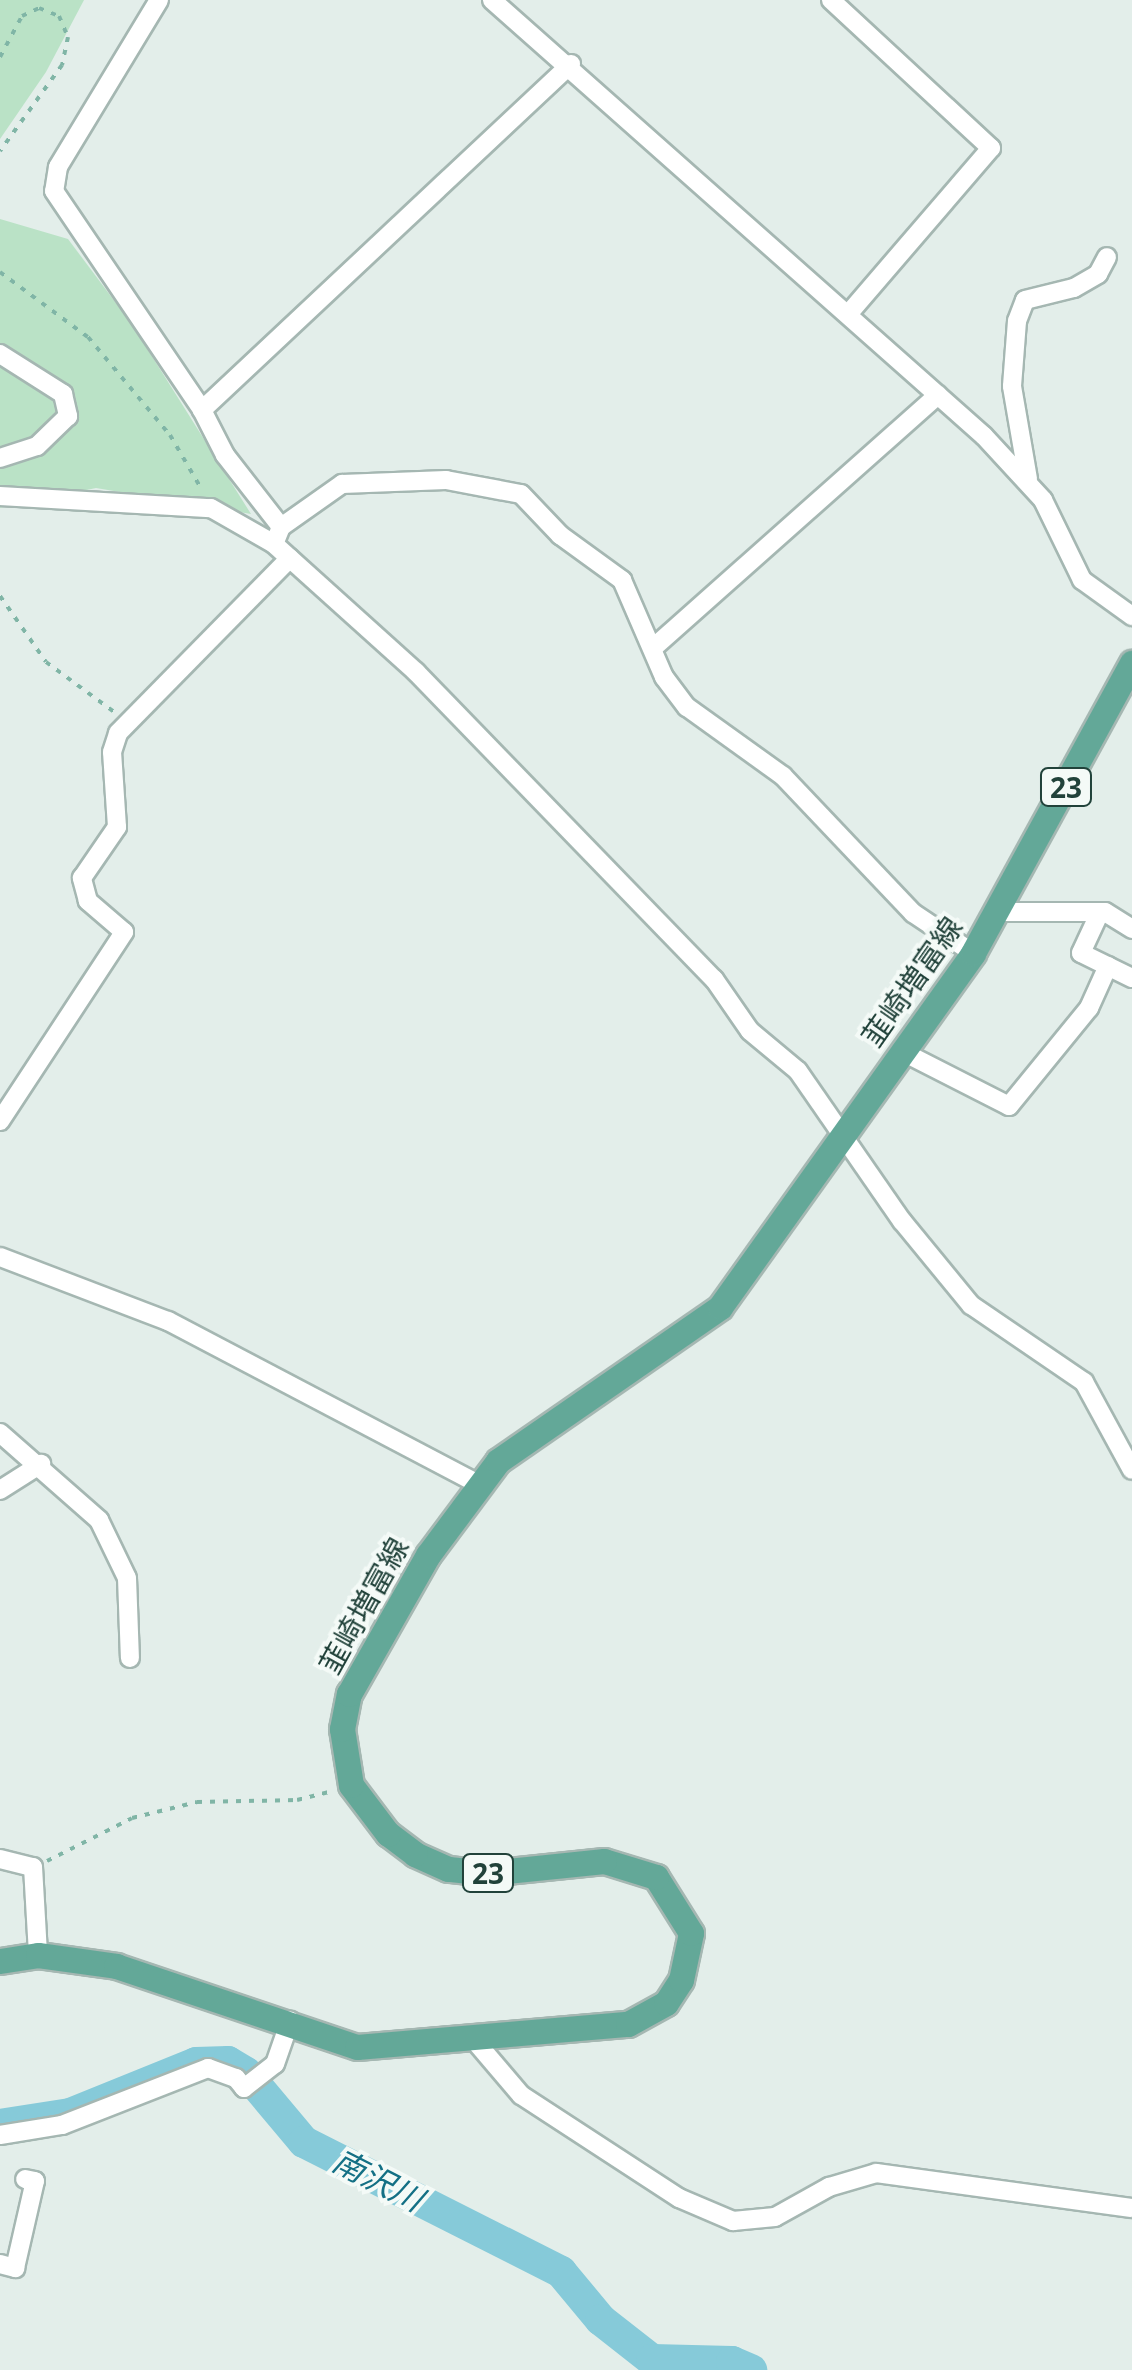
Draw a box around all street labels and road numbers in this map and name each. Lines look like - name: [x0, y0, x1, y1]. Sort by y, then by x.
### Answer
- road number: 23: [1038, 764, 1094, 810]
- street label: 韮崎増富線: [854, 910, 970, 1054]
- street label: 韮崎増富線: [312, 1532, 416, 1680]
- road number: 23: [460, 1850, 516, 1896]

